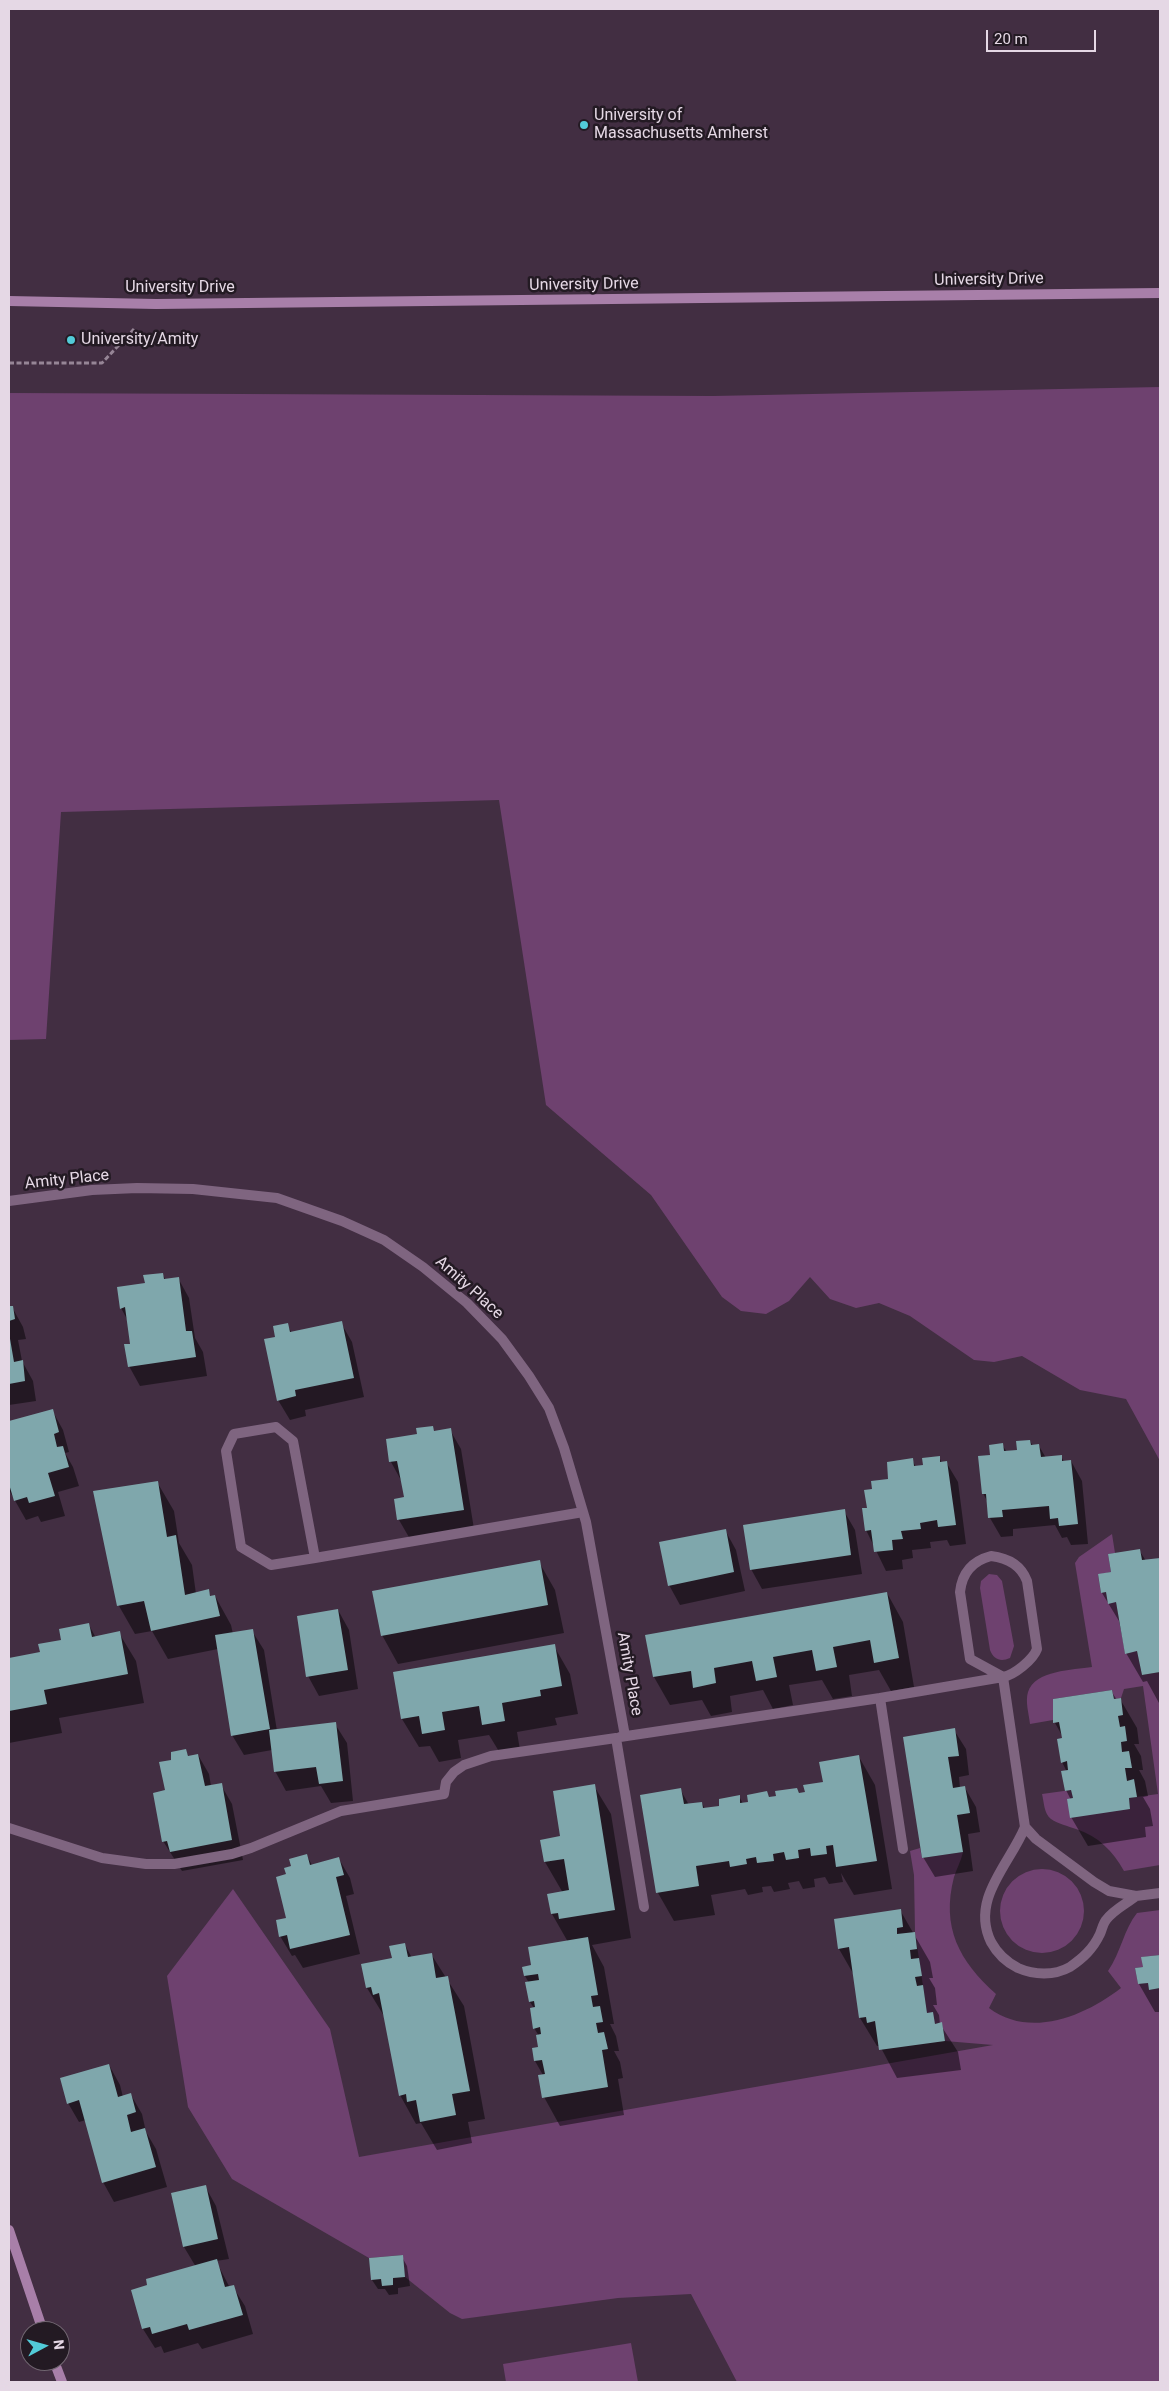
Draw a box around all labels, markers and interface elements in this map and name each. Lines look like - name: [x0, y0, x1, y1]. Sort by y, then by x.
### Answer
- scale bar: [989, 20, 1099, 52]
- text: 20 m: [994, 30, 1028, 48]
- place label: University of Massachusetts Amherst: [594, 106, 768, 144]
- marker: University of Massachusetts Amherst: [578, 119, 590, 131]
- street label: University Drive: [934, 269, 1044, 291]
- street label: University Drive: [529, 274, 639, 296]
- street label: University Drive: [125, 278, 235, 298]
- place label: University/Amity: [81, 330, 198, 350]
- marker: University/Amity: [65, 334, 77, 346]
- street label: Amity Place: [24, 1166, 110, 1194]
- street label: Amity Place: [431, 1253, 507, 1323]
- street label: Amity Place: [612, 1631, 646, 1717]
- north arrow: [20, 2321, 70, 2371]
- text: N: [50, 2339, 67, 2350]

